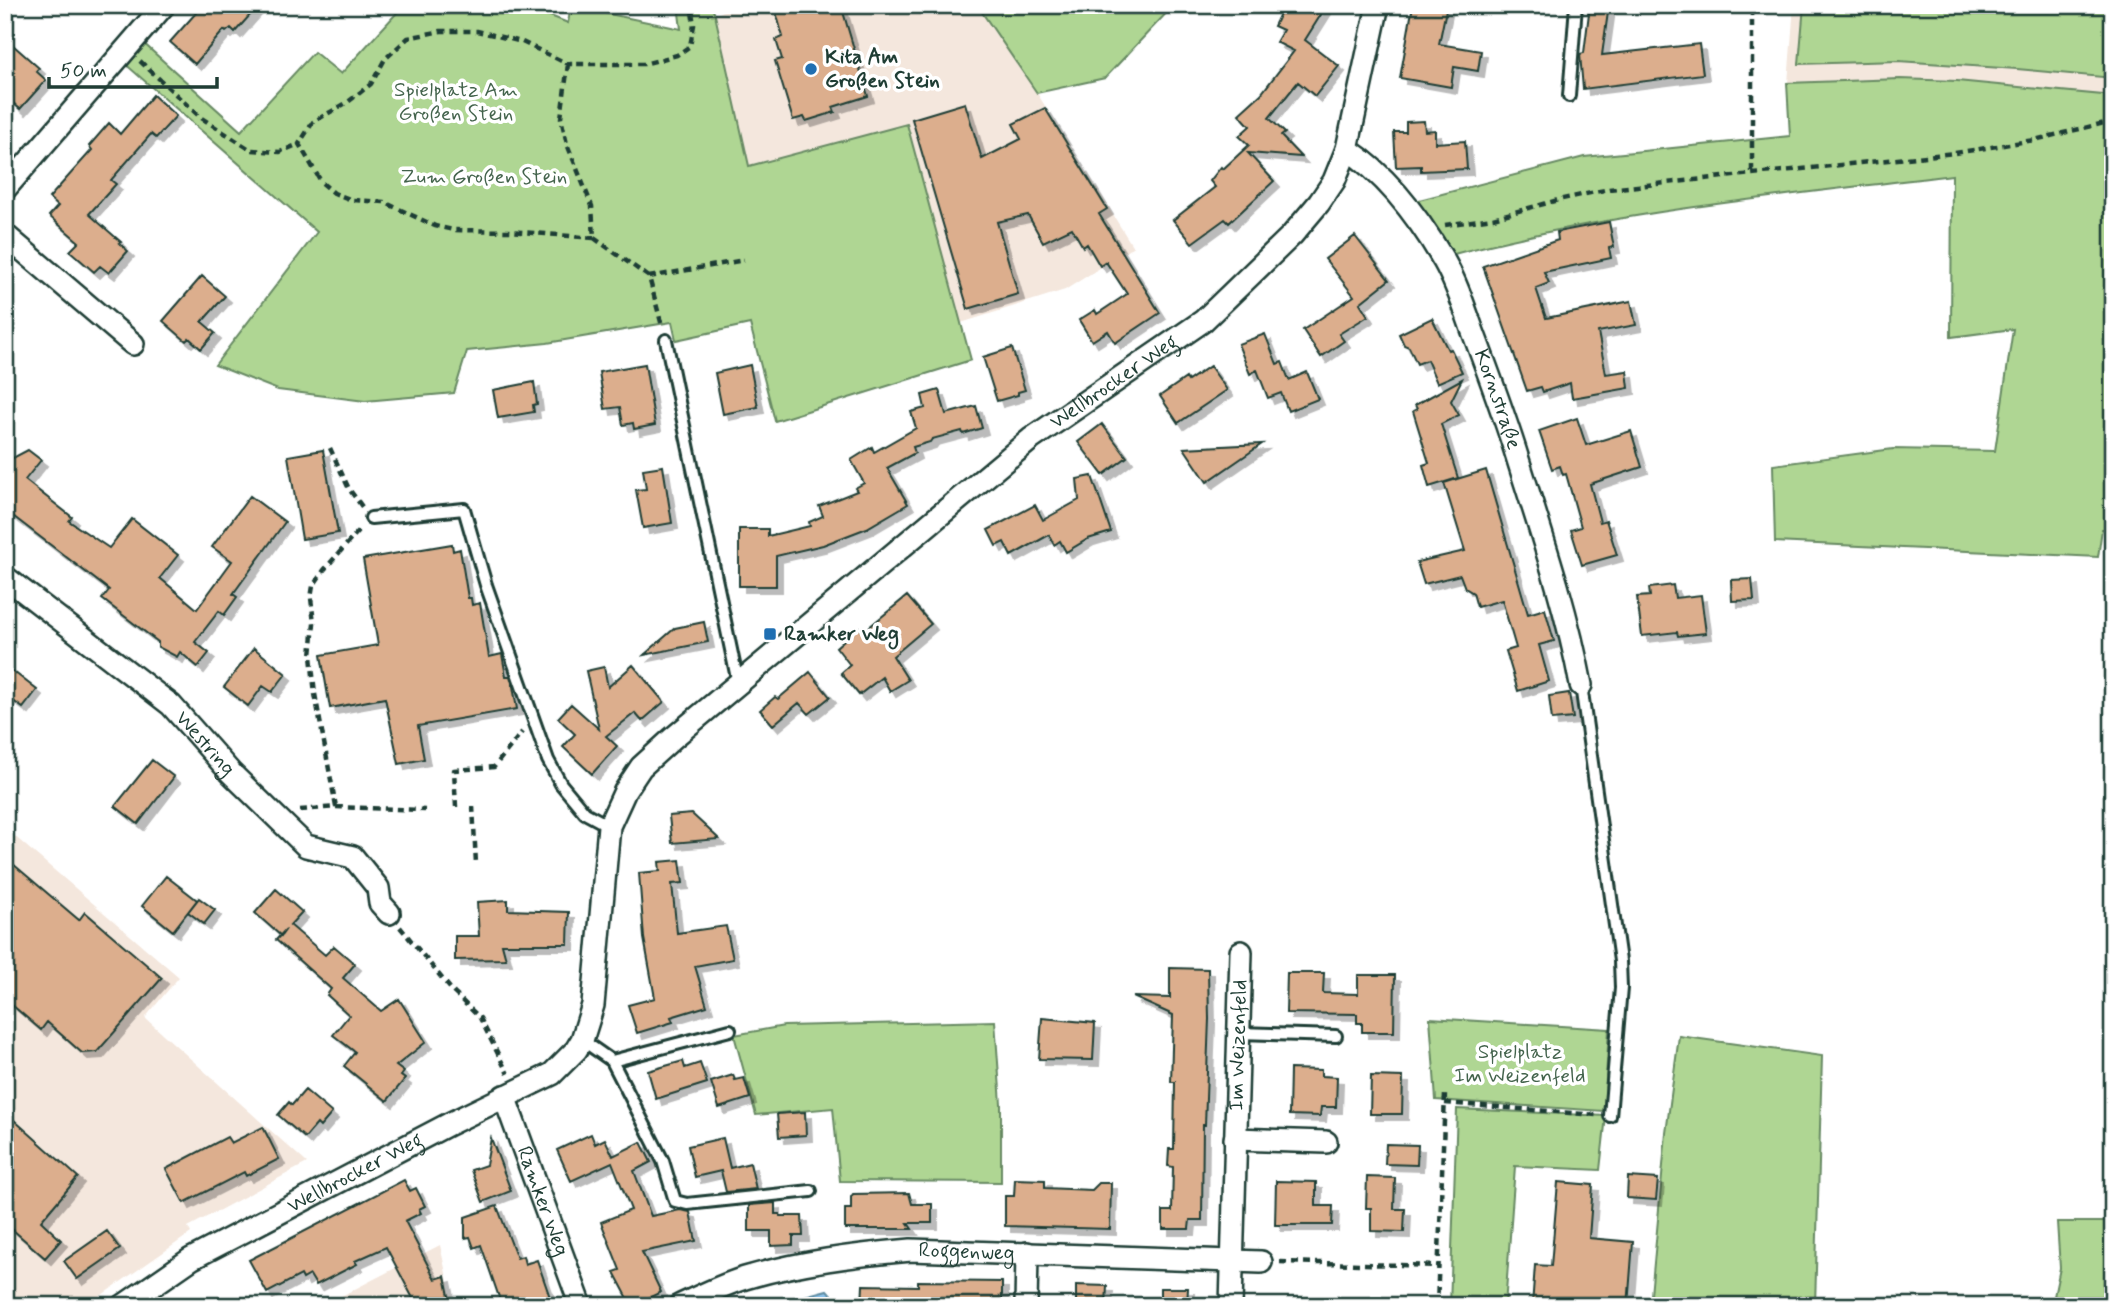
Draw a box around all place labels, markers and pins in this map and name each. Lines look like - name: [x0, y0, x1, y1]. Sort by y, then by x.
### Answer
- place label: Kita Am Großen Stein: [825, 43, 940, 95]
- marker: Kita Am Großen Stein: [803, 61, 819, 77]
- place label: Ramker Weg: [784, 620, 899, 650]
- marker: Ramker Weg: [762, 626, 778, 642]

